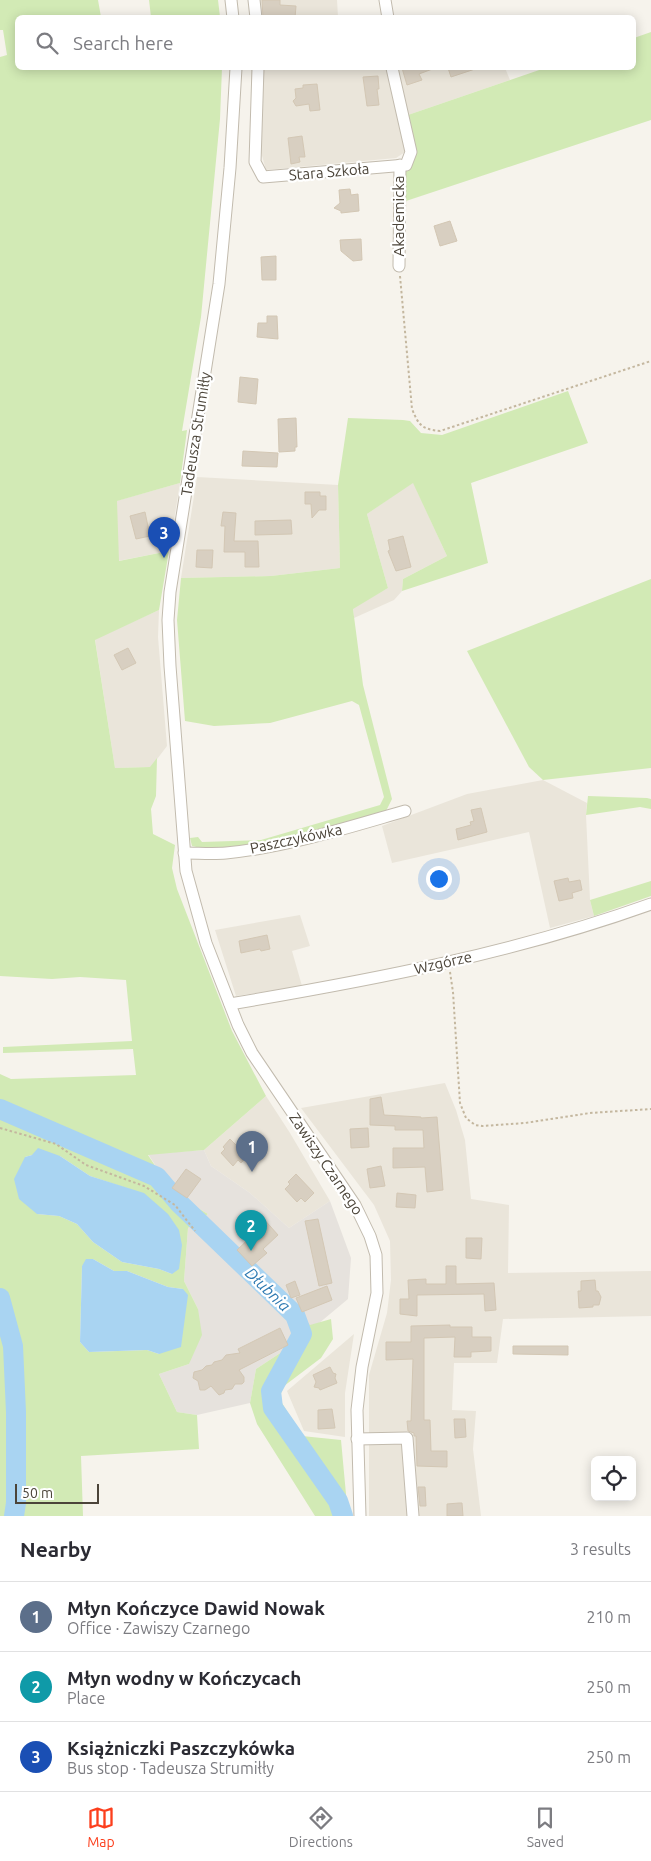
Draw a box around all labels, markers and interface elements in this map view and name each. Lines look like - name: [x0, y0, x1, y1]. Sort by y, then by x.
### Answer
- search box: [15, 15, 636, 70]
- icon: search: [33, 29, 61, 57]
- text: Search here: [73, 32, 173, 54]
- street label: Stara Szkoła: [288, 160, 370, 183]
- street label: Akademicka: [390, 176, 407, 256]
- street label: Tadeusza Strumiłły: [177, 371, 214, 497]
- pin: 3: [148, 517, 180, 558]
- street label: Paszczykówka: [248, 820, 344, 857]
- your location: [426, 866, 452, 892]
- street label: Wzgórze: [412, 948, 473, 977]
- street label: Zawiszy Czarnego: [286, 1110, 367, 1218]
- pin: 1: [236, 1131, 268, 1172]
- pin: 2: [235, 1210, 267, 1251]
- water label: Dłubnia: [242, 1263, 294, 1315]
- map controls: [591, 1456, 636, 1501]
- button: locate: [591, 1456, 636, 1501]
- scale bar: [15, 1481, 99, 1504]
- text: 50 m: [22, 1485, 53, 1501]
- text: Nearby: [20, 1537, 91, 1561]
- text: 3 results: [570, 1540, 631, 1558]
- text: Młyn Kończyce Dawid Nowak: [67, 1597, 325, 1619]
- text: 1: [31, 1608, 41, 1626]
- text: 210 m: [586, 1608, 631, 1626]
- text: Office · Zawiszy Czarnego: [67, 1619, 250, 1637]
- text: Młyn wodny w Kończycach: [67, 1667, 301, 1689]
- text: 2: [31, 1678, 41, 1696]
- text: 250 m: [586, 1678, 631, 1696]
- text: Place: [67, 1689, 105, 1707]
- text: Książniczki Paszczykówka: [67, 1737, 295, 1759]
- text: 3: [31, 1748, 41, 1766]
- text: 250 m: [586, 1748, 631, 1766]
- text: Bus stop · Tadeusza Strumiłły: [67, 1759, 274, 1777]
- tab: Map: [87, 1804, 115, 1850]
- tab: Directions: [289, 1804, 353, 1850]
- tab: Saved: [527, 1804, 564, 1850]

